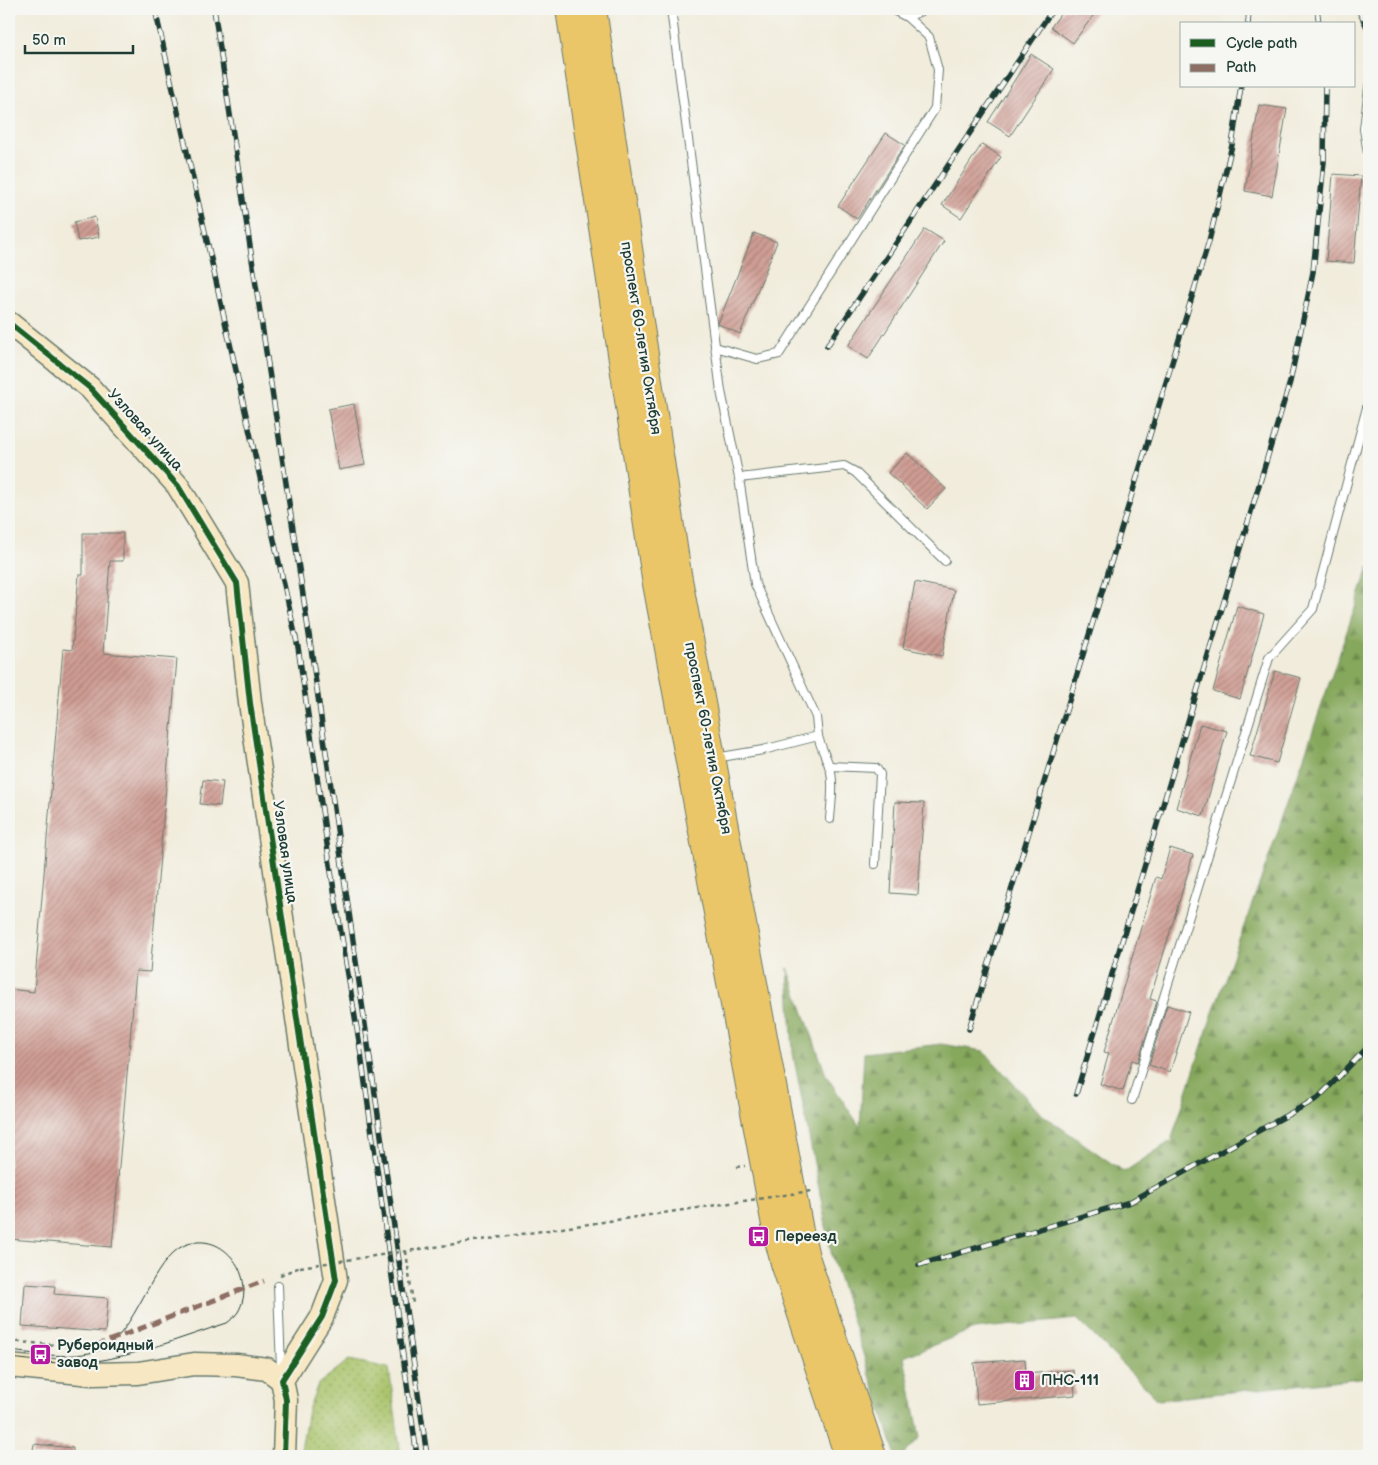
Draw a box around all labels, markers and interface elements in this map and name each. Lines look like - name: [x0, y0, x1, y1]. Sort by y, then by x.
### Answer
- scale bar: [25, 22, 132, 54]
- legend: [1180, 22, 1356, 88]
- text: 50 m: [32, 31, 66, 50]
- text: Cycle path: [1226, 34, 1297, 53]
- text: Path: [1226, 58, 1256, 77]
- street label: проспект 60-летия Октября: [616, 240, 666, 436]
- street label: Узловая улица: [103, 385, 187, 475]
- street label: проспект 60-летия Октября: [680, 640, 736, 836]
- street label: Узловая улица: [268, 799, 302, 905]
- bus stop icon: Переезд: [747, 1224, 771, 1248]
- place label: Переезд: [775, 1227, 836, 1246]
- place label: Рубероидный завод: [57, 1336, 154, 1372]
- bus stop icon: Рубероидный завод: [29, 1342, 53, 1366]
- building icon: ПНС-111: [1013, 1368, 1037, 1392]
- place label: ПНС-111: [1041, 1371, 1099, 1390]

